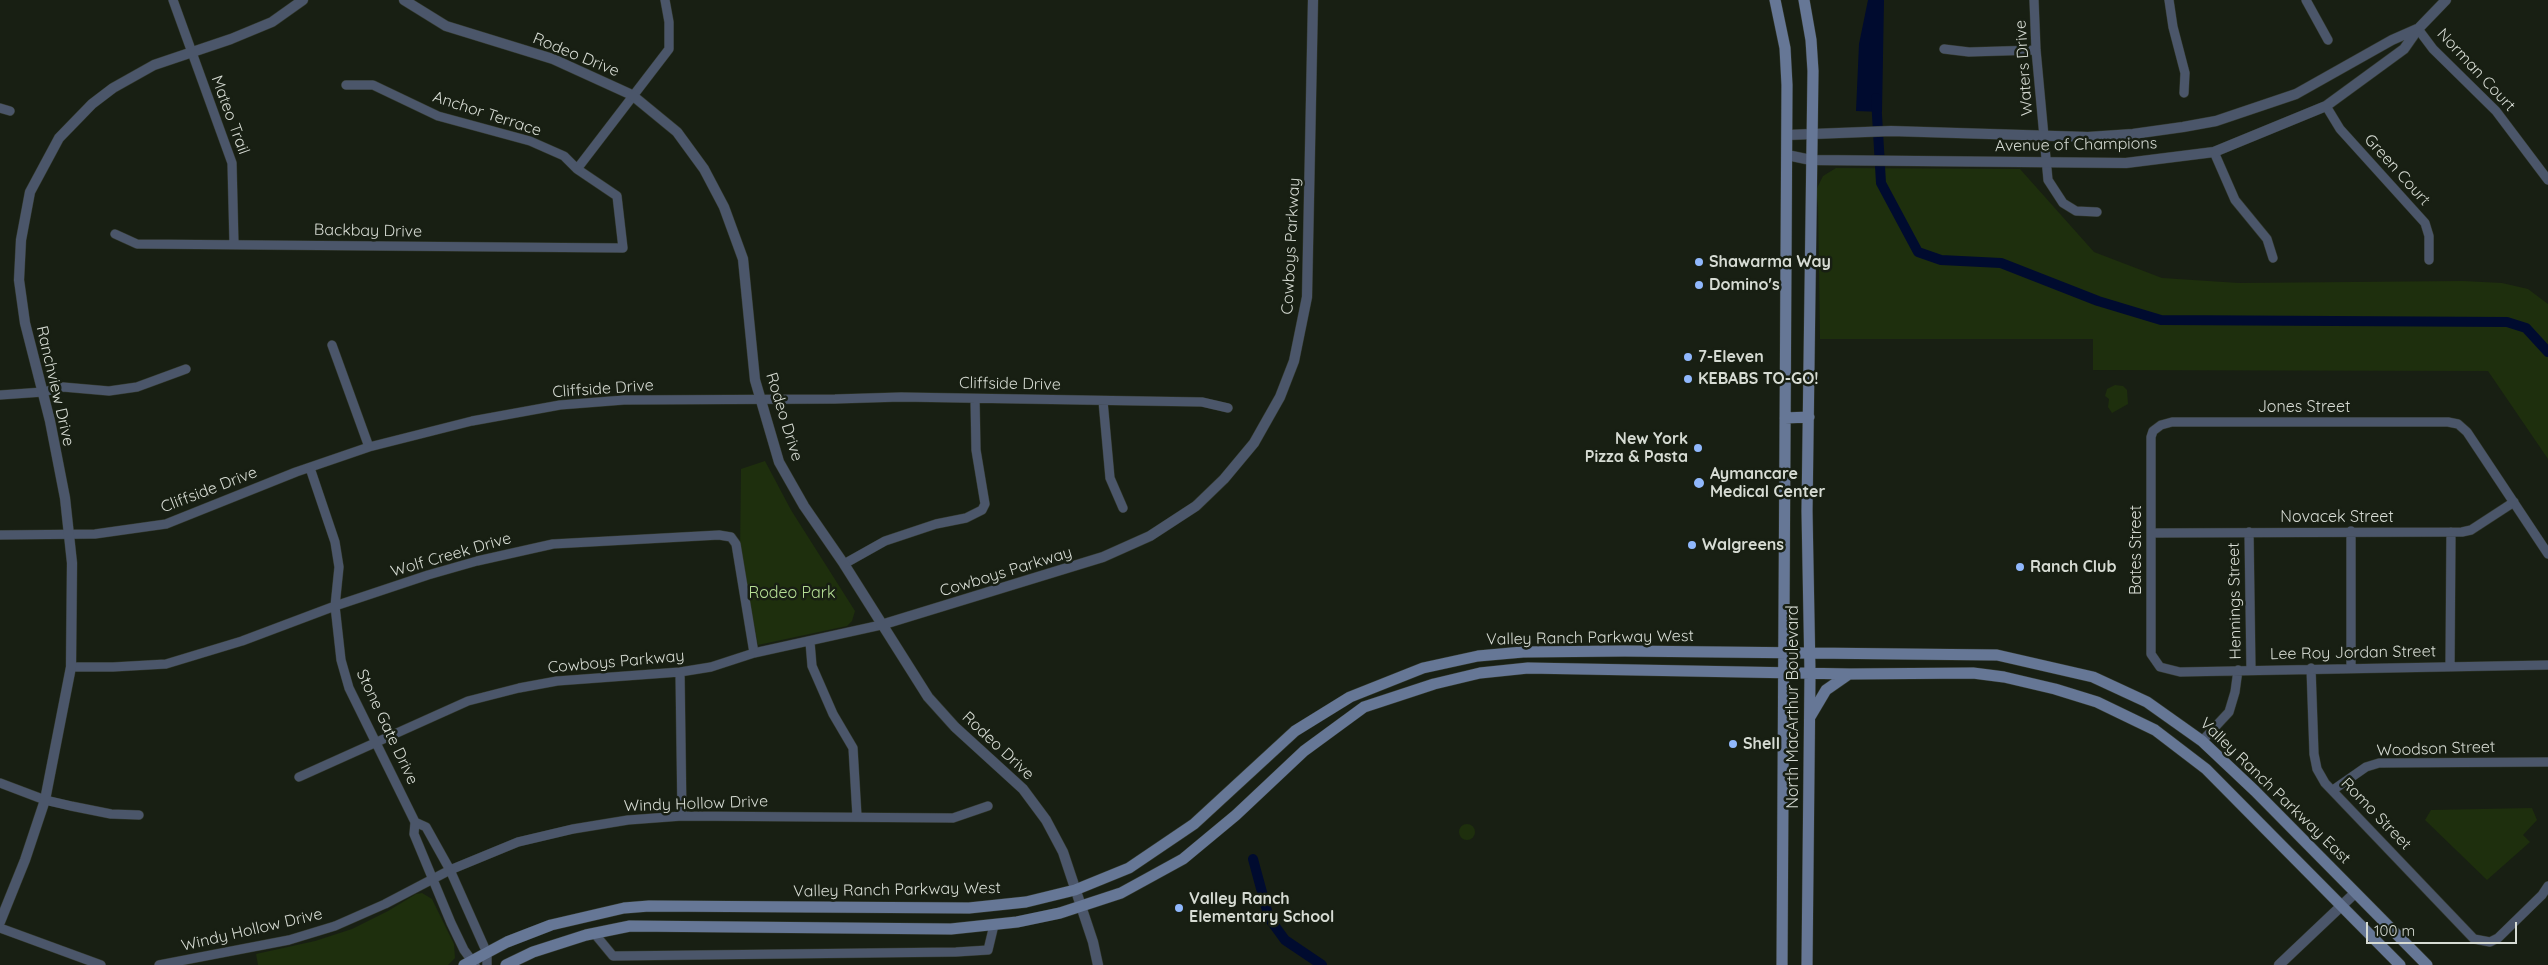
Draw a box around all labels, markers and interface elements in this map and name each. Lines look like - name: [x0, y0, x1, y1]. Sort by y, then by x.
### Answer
- street label: Waters Drive: [2011, 19, 2037, 117]
- street label: Norman Court: [2433, 25, 2519, 115]
- street label: Rodeo Drive: [530, 29, 622, 81]
- street label: Mateo Trail: [207, 73, 253, 157]
- street label: Anchor Terrace: [430, 87, 544, 141]
- street label: Green Court: [2360, 130, 2434, 210]
- street label: Avenue of Champions: [1995, 134, 2157, 156]
- street label: Cowboys Parkway: [1278, 177, 1304, 315]
- street label: Backbay Drive: [314, 220, 422, 242]
- place label: Shawarma Way: [1709, 252, 1831, 272]
- marker: Shawarma Way: [1693, 256, 1705, 268]
- place label: Domino's: [1709, 275, 1780, 295]
- marker: Domino's: [1693, 279, 1705, 291]
- street label: Ranchview Drive: [32, 324, 78, 448]
- place label: 7-Eleven: [1698, 347, 1764, 367]
- marker: 7-Eleven: [1682, 351, 1694, 363]
- place label: KEBABS TO-GO!: [1698, 369, 1819, 389]
- street label: Rodeo Drive: [761, 370, 807, 464]
- marker: KEBABS TO-GO!: [1682, 373, 1694, 385]
- street label: Cliffside Drive: [959, 374, 1061, 394]
- street label: Cliffside Drive: [552, 376, 654, 402]
- street label: Jones Street: [2258, 397, 2350, 417]
- place label: New York Pizza & Pasta: [1585, 429, 1688, 467]
- marker: New York Pizza & Pasta: [1692, 442, 1704, 454]
- street label: Cliffside Drive: [158, 463, 260, 517]
- place label: Aymancare Medical Center: [1710, 464, 1825, 502]
- marker: Aymancare Medical Center: [1692, 476, 1706, 490]
- street label: Bates Street: [2126, 505, 2146, 595]
- street label: Novacek Street: [2280, 507, 2394, 527]
- street label: Wolf Creek Drive: [389, 529, 513, 581]
- place label: Walgreens: [1702, 535, 1784, 555]
- marker: Walgreens: [1686, 539, 1698, 551]
- street label: Hennings Street: [2224, 542, 2246, 660]
- street label: Cowboys Parkway: [938, 543, 1074, 601]
- place label: Ranch Club: [2030, 557, 2117, 577]
- marker: Ranch Club: [2014, 561, 2026, 573]
- park label: Rodeo Park: [749, 583, 835, 603]
- street label: North MacArthur Boulevard: [1783, 605, 1803, 809]
- street label: Valley Ranch Parkway West: [1486, 627, 1694, 649]
- street label: Lee Roy Jordan Street: [2270, 642, 2436, 664]
- street label: Cowboys Parkway: [547, 646, 685, 678]
- street label: Stone Gate Drive: [352, 666, 422, 788]
- street label: Rodeo Drive: [958, 708, 1038, 784]
- street label: Valley Ranch Parkway East: [2196, 714, 2354, 868]
- place label: Shell: [1743, 734, 1780, 754]
- street label: Woodson Street: [2376, 737, 2496, 761]
- marker: Shell: [1727, 738, 1739, 750]
- street label: Romo Street: [2337, 774, 2415, 854]
- street label: Windy Hollow Drive: [624, 792, 768, 816]
- street label: Valley Ranch Parkway West: [793, 879, 1001, 901]
- place label: Valley Ranch Elementary School: [1189, 889, 1334, 927]
- marker: Valley Ranch Elementary School: [1173, 902, 1185, 914]
- street label: Windy Hollow Drive: [180, 904, 324, 956]
- scale bar: [2368, 912, 2519, 944]
- text: 100 m: [2374, 921, 2415, 940]

